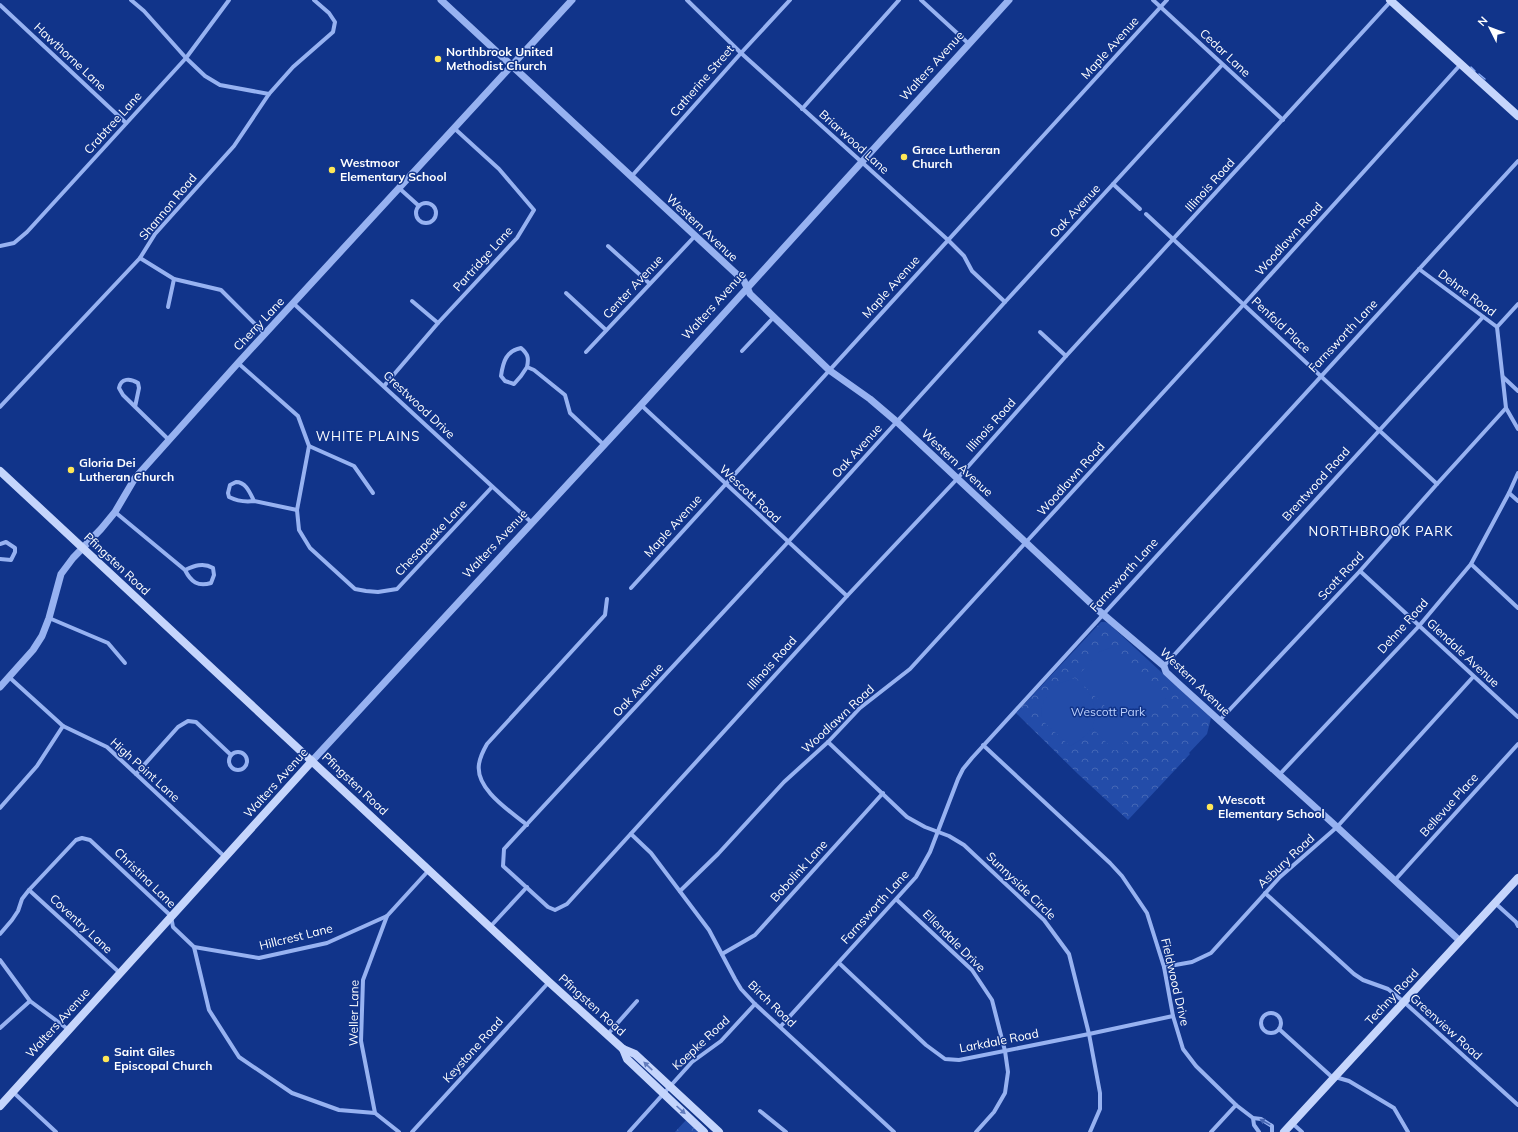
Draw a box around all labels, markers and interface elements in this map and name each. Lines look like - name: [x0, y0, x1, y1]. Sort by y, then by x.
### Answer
- north arrow: [1470, 8, 1510, 48]
- street label: Maple Avenue: [1078, 13, 1142, 82]
- text: N: [1475, 14, 1491, 29]
- street label: Hawthorne Lane: [31, 19, 110, 94]
- street label: Cedar Lane: [1197, 25, 1254, 80]
- street label: Walters Avenue: [896, 28, 967, 104]
- street label: Catherine Street: [666, 42, 737, 120]
- place label: Northbrook United Methodist Church: [446, 44, 553, 73]
- marker: Northbrook United Methodist Church: [433, 54, 443, 64]
- street label: Crabtree Lane: [81, 88, 145, 157]
- street label: Briarwood Lane: [816, 106, 892, 177]
- place label: Grace Lutheran Church: [912, 142, 1000, 171]
- marker: Grace Lutheran Church: [899, 152, 909, 162]
- place label: Westmoor Elementary School: [340, 155, 447, 184]
- street label: Illinois Road: [1182, 155, 1238, 215]
- marker: Westmoor Elementary School: [327, 165, 337, 175]
- street label: Shannon Road: [135, 170, 200, 243]
- street label: Oak Avenue: [1046, 181, 1103, 240]
- street label: Western Avenue: [664, 191, 741, 265]
- street label: Woodlawn Road: [1252, 199, 1326, 278]
- street label: Partridge Lane: [450, 223, 516, 294]
- street label: Center Avenue: [599, 252, 666, 322]
- street label: Maple Avenue: [859, 252, 923, 321]
- street label: Dehne Road: [1435, 266, 1499, 319]
- street label: Walters Avenue: [678, 267, 749, 343]
- street label: Penfold Place: [1249, 293, 1314, 356]
- street label: Cherry Lane: [230, 294, 287, 354]
- street label: Farnsworth Lane: [1305, 296, 1380, 375]
- street label: Crestwood Drive: [380, 368, 458, 442]
- street label: Illinois Road: [963, 395, 1019, 455]
- street label: Oak Avenue: [828, 421, 885, 481]
- street label: Western Avenue: [919, 426, 996, 500]
- district label: WHITE PLAINS: [316, 428, 420, 444]
- street label: Woodlawn Road: [1034, 439, 1108, 518]
- street label: Brentwood Road: [1279, 444, 1353, 524]
- place label: Gloria Dei Lutheran Church: [79, 455, 174, 484]
- street label: Wescott Road: [717, 461, 784, 526]
- marker: Gloria Dei Lutheran Church: [66, 465, 76, 475]
- street label: Maple Avenue: [641, 491, 705, 560]
- street label: Chesapeake Lane: [391, 496, 470, 579]
- street label: Walters Avenue: [459, 506, 530, 581]
- district label: NORTHBROOK PARK: [1308, 523, 1454, 539]
- street label: Pfingsten Road: [81, 529, 154, 598]
- street label: Farnsworth Lane: [1086, 535, 1161, 615]
- street label: Scott Road: [1314, 548, 1367, 603]
- street label: Dehne Road: [1374, 595, 1431, 656]
- street label: Glendale Avenue: [1424, 615, 1503, 690]
- street label: Illinois Road: [744, 633, 800, 693]
- street label: Western Avenue: [1157, 644, 1234, 719]
- street label: Oak Avenue: [609, 660, 666, 719]
- street label: Woodlawn Road: [798, 681, 877, 756]
- park label: Wescott Park: [1071, 704, 1146, 719]
- street label: High Point Lane: [107, 734, 183, 805]
- street label: Walters Avenue: [240, 745, 311, 821]
- street label: Pfingsten Road: [319, 749, 392, 818]
- street label: Bellevue Place: [1416, 770, 1481, 839]
- place label: Wescott Elementary School: [1218, 792, 1325, 821]
- marker: Wescott Elementary School: [1205, 802, 1215, 812]
- street label: Asbury Road: [1254, 830, 1317, 891]
- street label: Bobolink Lane: [767, 837, 830, 905]
- street label: Christina Lane: [111, 844, 179, 911]
- street label: Sunnyside Circle: [983, 849, 1059, 923]
- street label: Farnsworth Lane: [837, 867, 912, 947]
- street label: Coventry Lane: [47, 891, 116, 956]
- street label: Ellendale Drive: [920, 906, 989, 975]
- street label: Hillcrest Lane: [258, 920, 334, 953]
- street label: Fieldwood Drive: [1158, 937, 1193, 1027]
- street label: Techny Road: [1362, 965, 1422, 1028]
- street label: Pfingsten Road: [556, 971, 629, 1039]
- street label: Birch Road: [745, 977, 799, 1030]
- street label: Weller Lane: [345, 980, 362, 1046]
- street label: Walters Avenue: [22, 985, 93, 1061]
- street label: Greenview Road: [1407, 990, 1485, 1063]
- street label: Koepke Road: [669, 1012, 733, 1073]
- street label: Keystone Road: [439, 1014, 506, 1086]
- street label: Larkdale Road: [958, 1025, 1040, 1056]
- place label: Saint Giles Episcopal Church: [114, 1044, 213, 1073]
- marker: Saint Giles Episcopal Church: [101, 1054, 111, 1064]
- one-way arrow: [643, 1061, 653, 1071]
- one-way arrow: [676, 1105, 686, 1115]
- one-way arrow: [1259, 1119, 1271, 1125]

